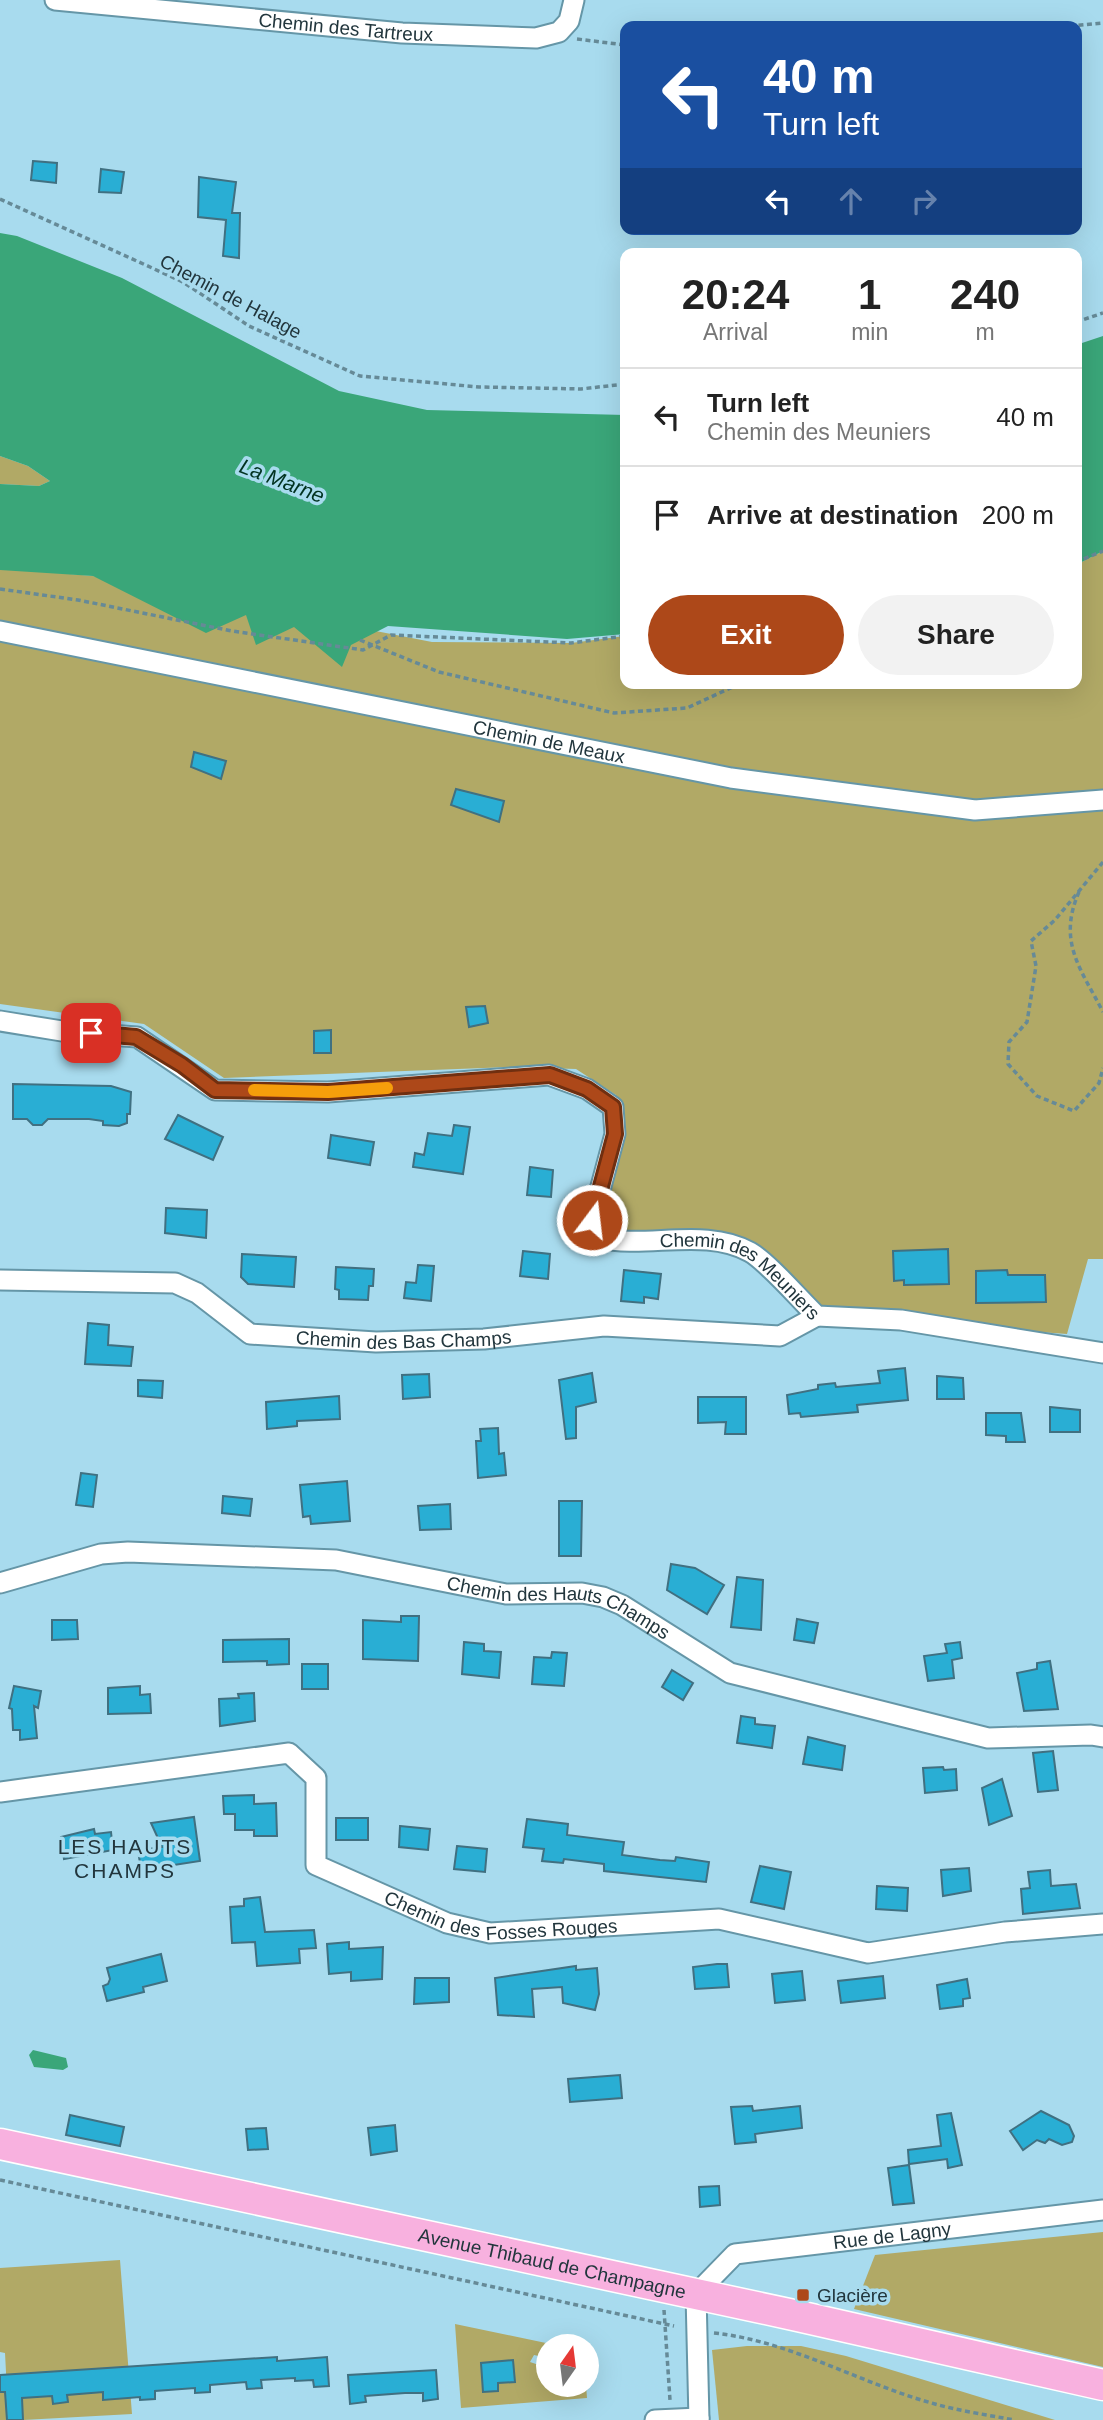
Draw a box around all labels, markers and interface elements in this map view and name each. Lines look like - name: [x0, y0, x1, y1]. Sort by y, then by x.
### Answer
- street label: Chemin des Tartreux: [258, 9, 434, 45]
- icon: left: [648, 49, 739, 140]
- text: 40 m: [763, 49, 875, 103]
- text: Turn left: [763, 106, 879, 142]
- icon: left: [759, 182, 797, 220]
- icon: ahead: [832, 182, 870, 220]
- icon: right: [905, 182, 943, 220]
- street label: Chemin de Halage: [156, 250, 305, 343]
- text: 20:24: [682, 271, 789, 318]
- text: 1: [858, 271, 881, 318]
- text: 240: [950, 271, 1020, 318]
- text: Arrival: [703, 319, 768, 345]
- text: min: [851, 319, 888, 345]
- text: m: [976, 319, 995, 345]
- text: Turn left: [707, 388, 809, 418]
- icon: left: [648, 398, 686, 436]
- text: 40 m: [996, 402, 1054, 432]
- text: Chemin des Meuniers: [707, 419, 931, 445]
- water label: La Marne: [237, 454, 328, 507]
- icon: arrive: [648, 496, 686, 534]
- text: Arrive at destination: [707, 500, 958, 530]
- text: 200 m: [982, 500, 1054, 530]
- button: Exit: [648, 595, 844, 675]
- button: Share: [858, 595, 1054, 675]
- street label: Chemin de Meaux: [471, 716, 627, 767]
- pin: [61, 1003, 121, 1063]
- icon: arrive: [72, 1014, 110, 1052]
- position arrow: [555, 1183, 629, 1257]
- street label: Chemin des Meuniers: [659, 1229, 824, 1324]
- street label: Chemin des Bas Champs: [295, 1326, 512, 1353]
- street label: Chemin des Hauts Champs: [445, 1572, 674, 1643]
- district label: LES HAUTS CHAMPS: [58, 1835, 192, 1882]
- street label: Chemin des Fosses Rouges: [381, 1887, 618, 1944]
- street label: Rue de Lagny: [832, 2218, 953, 2253]
- street label: Avenue Thibaud de Champagne: [416, 2224, 688, 2303]
- place label: Glacière: [817, 2285, 888, 2306]
- marker: Glacière: [795, 2287, 811, 2303]
- north arrow: [536, 2334, 598, 2398]
- map controls: [536, 2334, 599, 2397]

